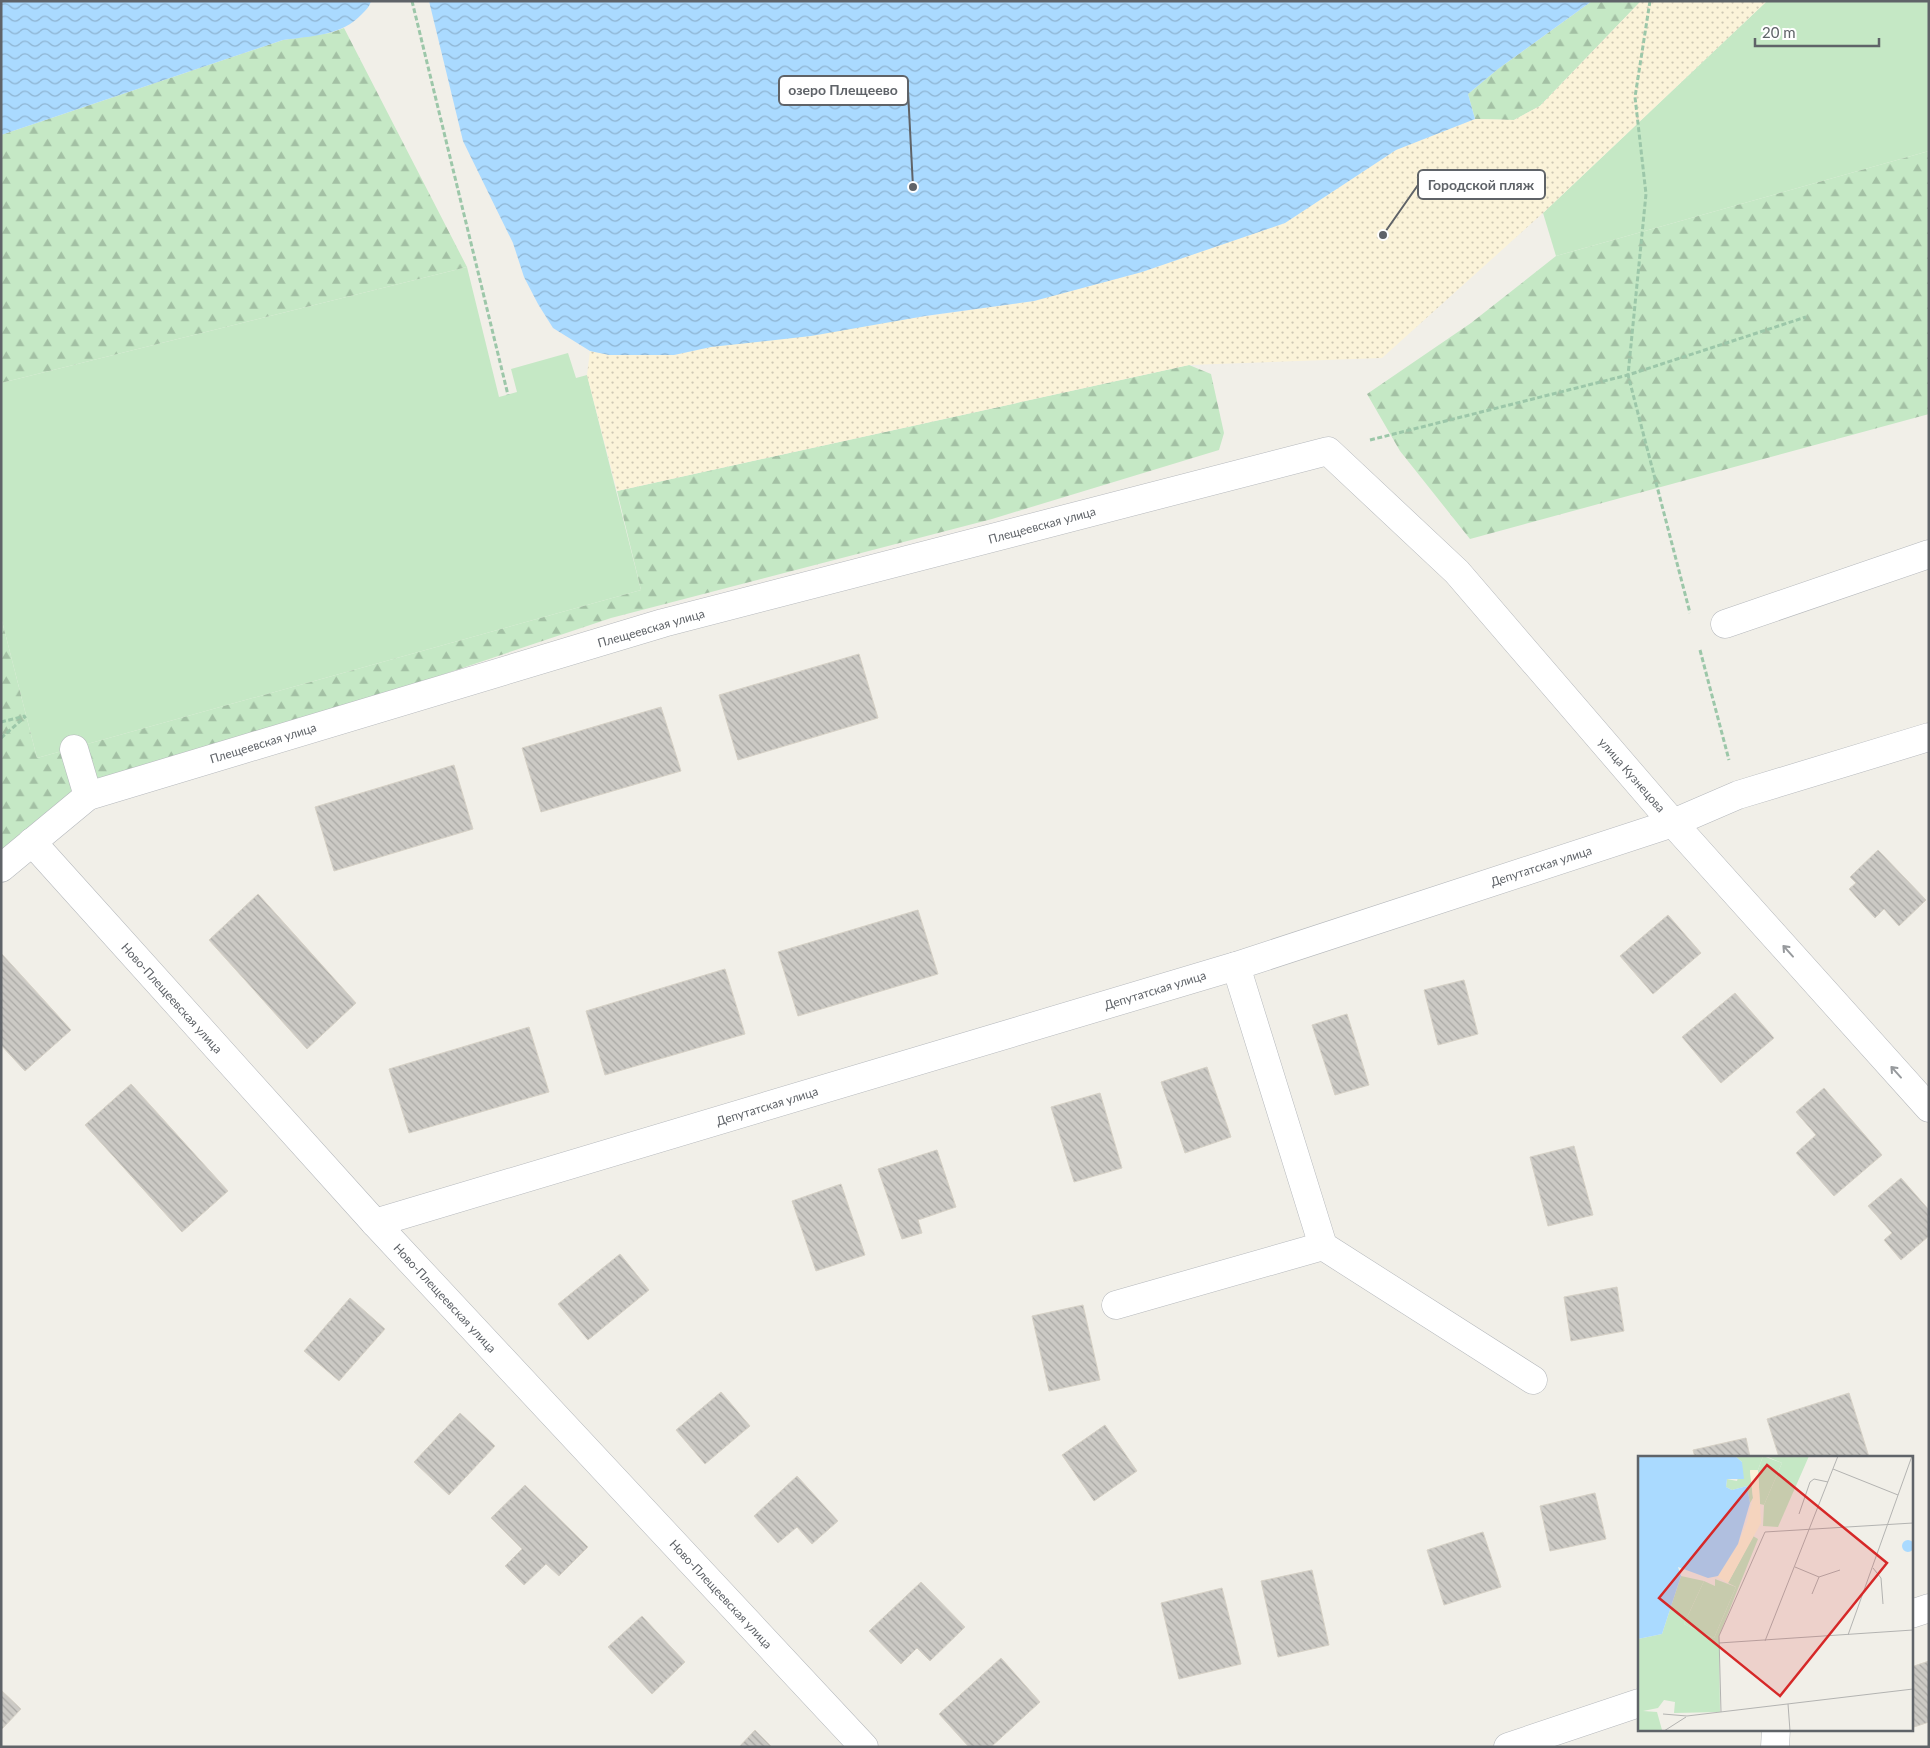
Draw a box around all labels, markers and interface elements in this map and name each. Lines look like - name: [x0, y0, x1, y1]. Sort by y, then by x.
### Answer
- scale bar: [1755, 15, 1879, 47]
- text: 20 m: [1762, 23, 1796, 41]
- callout: озеро Плещеево: [779, 76, 908, 105]
- text: озеро Плещеево: [788, 81, 898, 98]
- callout: Городской пляж: [1418, 170, 1545, 199]
- text: Городской пляж: [1428, 176, 1535, 193]
- street label: Плещеевская улица: [987, 503, 1097, 547]
- street label: Плещеевская улица: [596, 606, 706, 650]
- street label: Плещеевская улица: [208, 720, 318, 766]
- street label: улица Кузнецова: [1596, 735, 1668, 815]
- street label: Депутатская улица: [1488, 843, 1594, 889]
- street label: Ново-Плещеевская улица: [118, 940, 226, 1056]
- one-way arrow: [1782, 944, 1794, 957]
- street label: Депутатская улица: [1102, 967, 1208, 1013]
- one-way arrow: [1890, 1065, 1902, 1078]
- street label: Депутатская улица: [714, 1083, 820, 1129]
- street label: Ново-Плещеевская улица: [391, 1240, 499, 1356]
- inset map: [1638, 1456, 1912, 1730]
- street label: Ново-Плещеевская улица: [667, 1536, 775, 1652]

